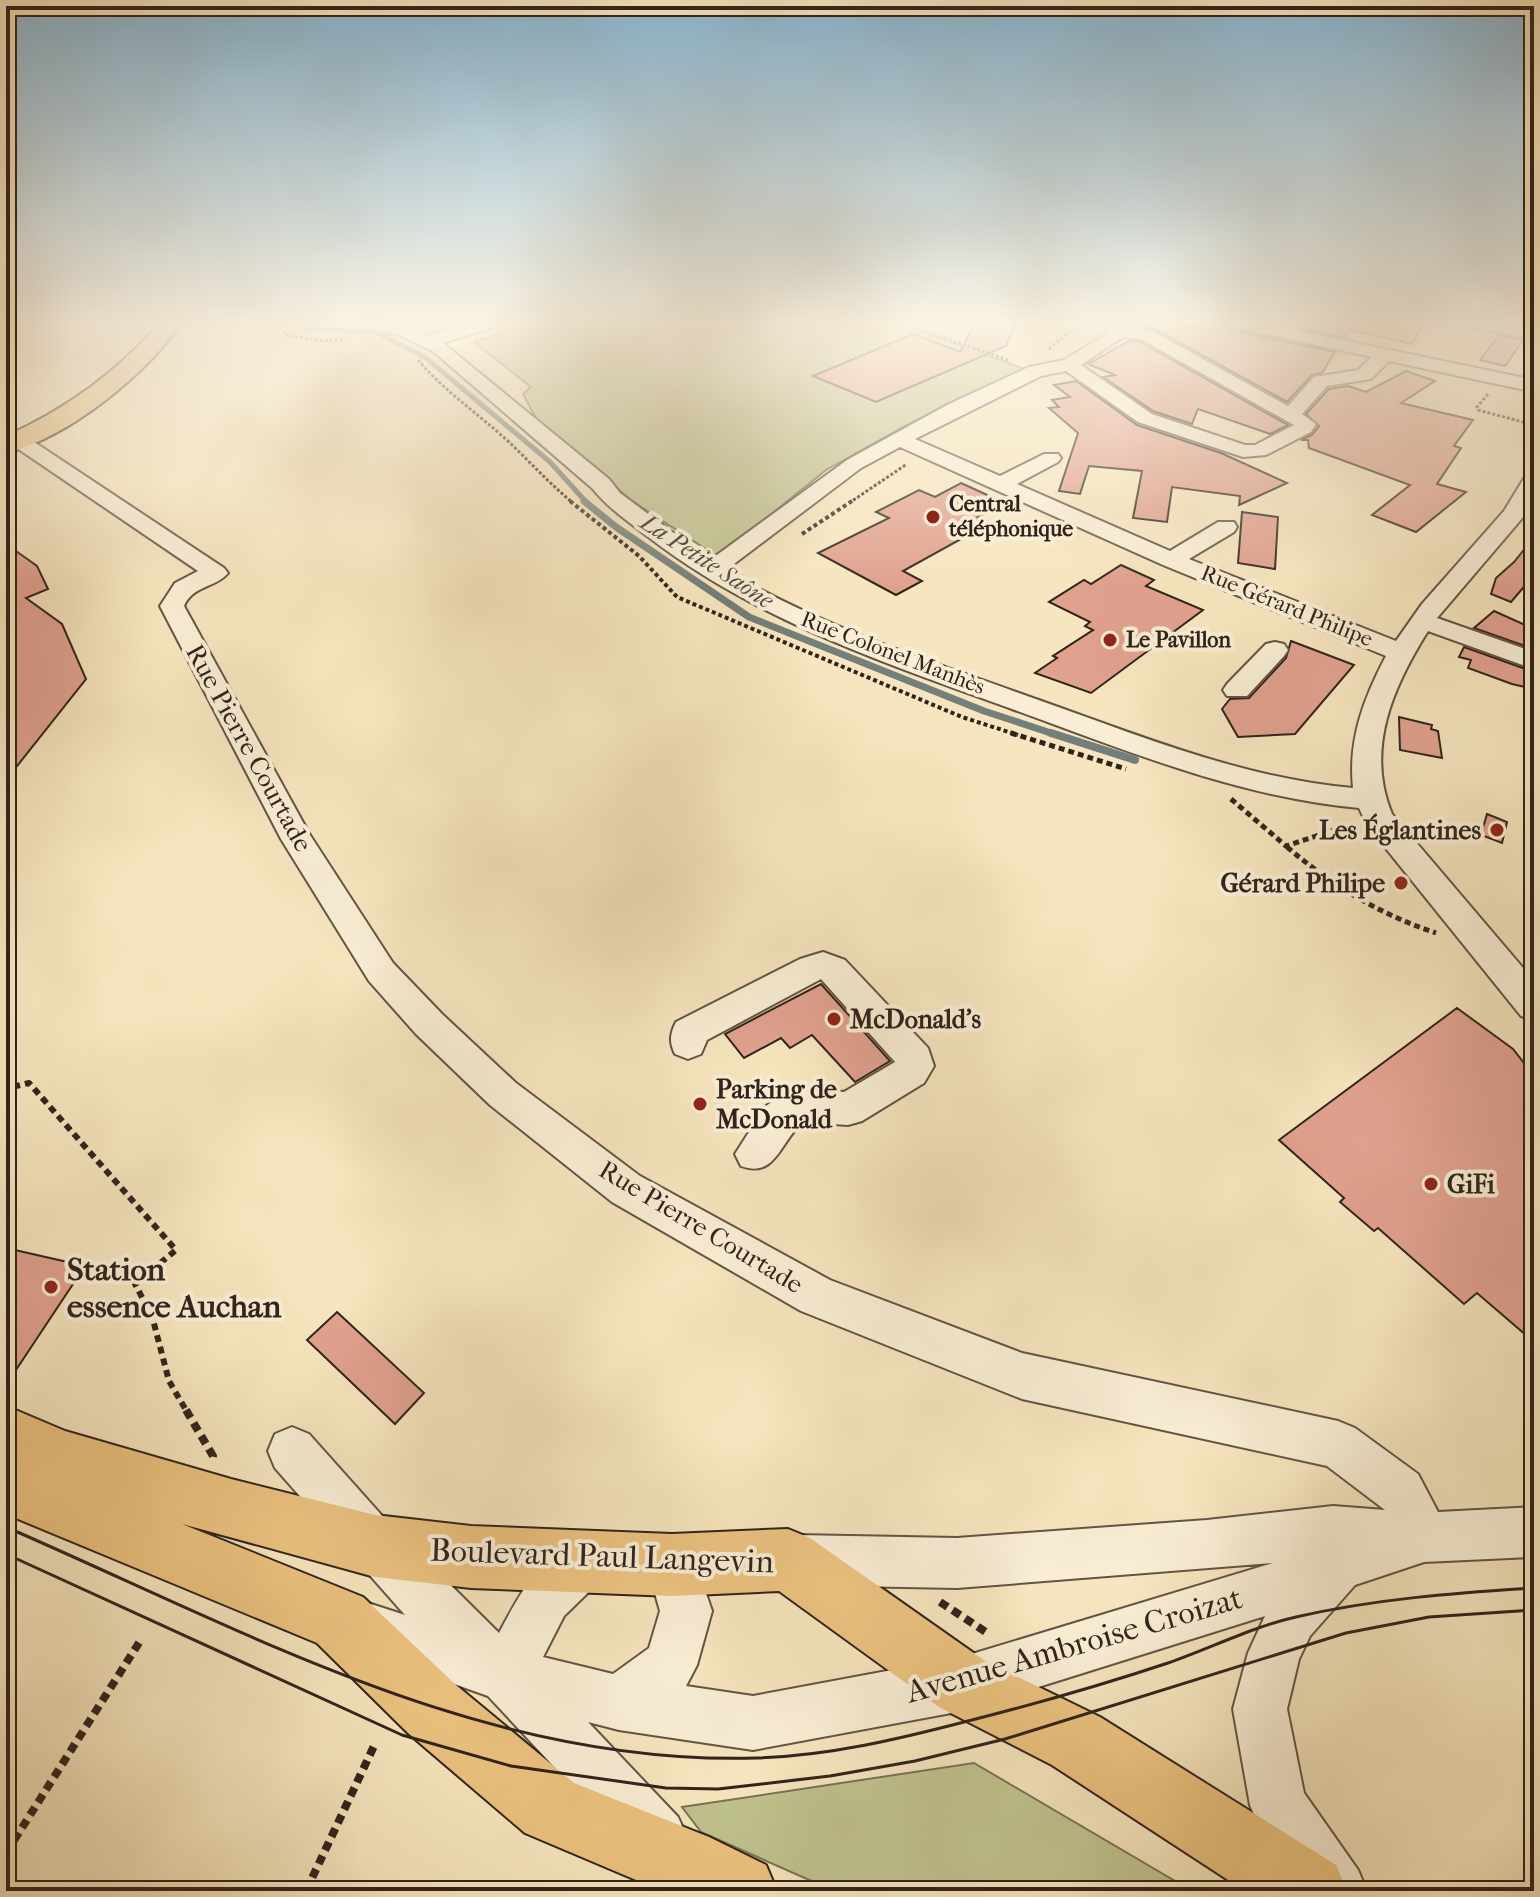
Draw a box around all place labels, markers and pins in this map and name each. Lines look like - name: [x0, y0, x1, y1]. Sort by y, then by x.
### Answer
- place label: Central téléphonique: [948, 491, 1073, 542]
- marker: Central téléphonique: [924, 508, 942, 526]
- place label: Le Pavillon: [1126, 627, 1231, 653]
- marker: Le Pavillon: [1101, 631, 1119, 649]
- place label: Les Églantines: [1319, 813, 1481, 846]
- marker: Les Églantines: [1488, 821, 1506, 839]
- place label: Gérard Philipe: [1220, 868, 1385, 899]
- marker: Gérard Philipe: [1392, 874, 1410, 892]
- place label: McDonald's: [850, 1004, 981, 1035]
- marker: McDonald's: [825, 1010, 843, 1028]
- place label: Parking de McDonald: [716, 1074, 837, 1135]
- marker: Parking de McDonald: [691, 1095, 709, 1113]
- place label: GiFi: [1447, 1169, 1495, 1200]
- marker: GiFi: [1422, 1175, 1440, 1193]
- place label: Station essence Auchan: [67, 1251, 282, 1325]
- marker: Station essence Auchan: [42, 1278, 60, 1296]

